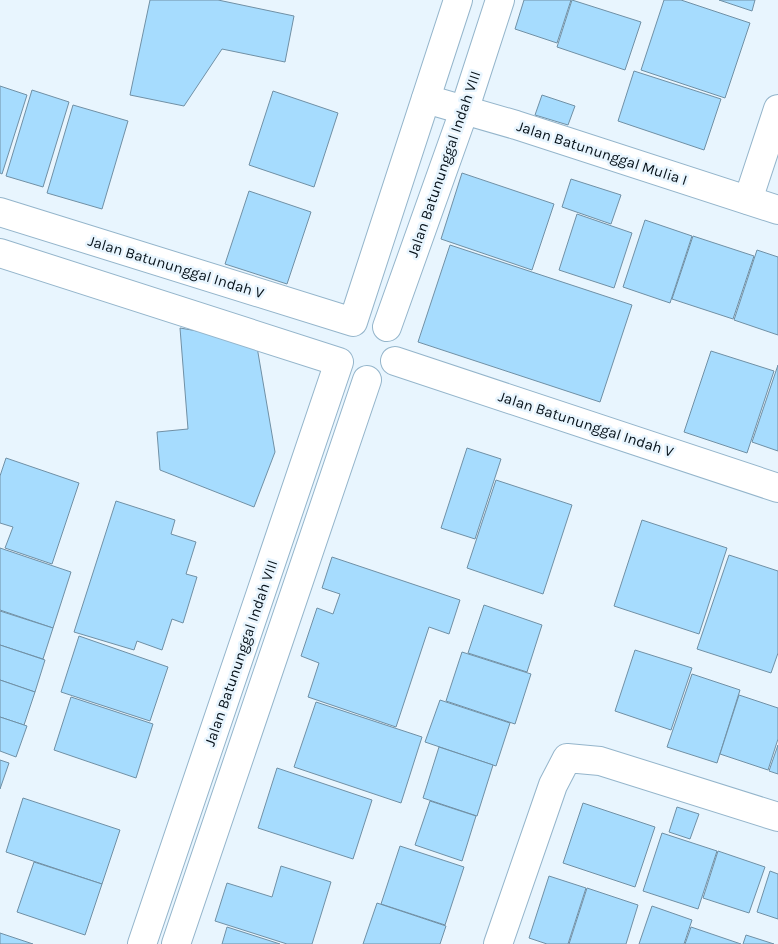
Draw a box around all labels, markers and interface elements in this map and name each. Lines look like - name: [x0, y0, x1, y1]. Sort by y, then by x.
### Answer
- street label: Jalan Batununggal Indah VIII: [404, 68, 484, 260]
- street label: Jalan Batununggal Mulia I: [514, 117, 690, 189]
- street label: Jalan Batununggal Indah V: [86, 232, 267, 303]
- street label: Jalan Batununggal Indah V: [496, 387, 676, 461]
- street label: Jalan Batununggal Indah VIII: [201, 557, 281, 749]

